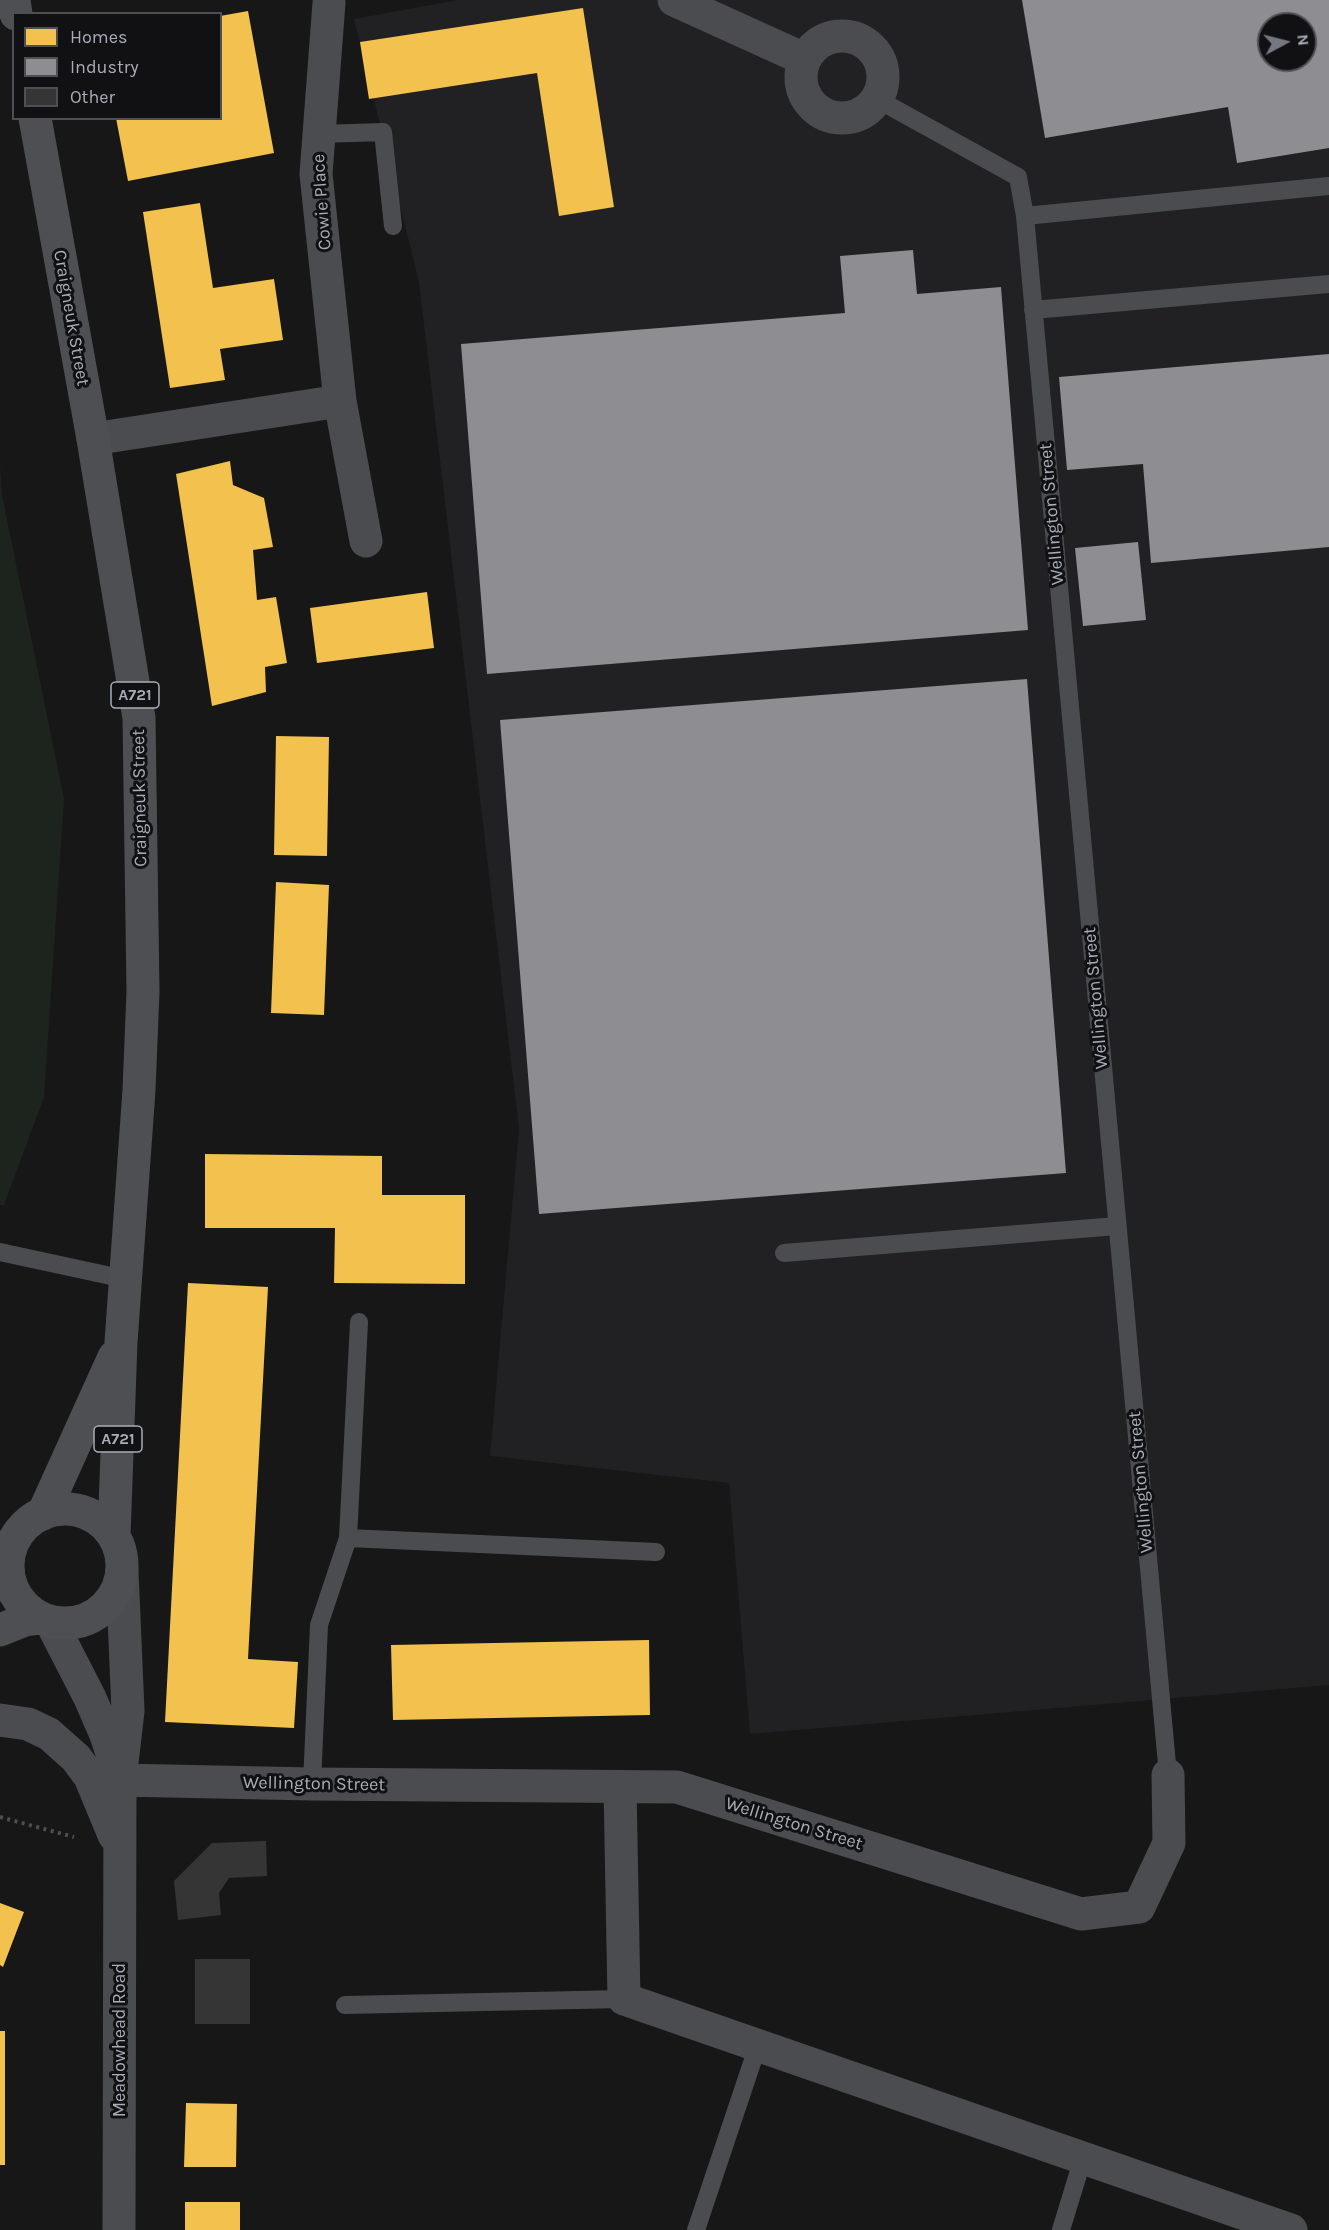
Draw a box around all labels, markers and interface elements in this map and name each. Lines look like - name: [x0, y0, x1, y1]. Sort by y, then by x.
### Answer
- legend: [12, 12, 222, 120]
- north arrow: [1257, 12, 1317, 72]
- text: Homes: [70, 26, 127, 48]
- text: N: [1293, 33, 1314, 47]
- text: Industry: [70, 56, 139, 78]
- text: Other: [70, 86, 115, 108]
- street label: Cowie Place: [308, 153, 336, 251]
- street label: Craigneuk Street: [48, 248, 94, 388]
- street label: Wellington Street: [1035, 442, 1069, 586]
- road number: A721: [111, 682, 159, 708]
- street label: Craigneuk Street: [128, 729, 152, 867]
- street label: Wellington Street: [1079, 926, 1113, 1070]
- street label: Wellington Street: [1124, 1410, 1158, 1554]
- road number: A721: [94, 1426, 142, 1452]
- street label: Wellington Street: [243, 1772, 385, 1796]
- street label: Wellington Street: [723, 1793, 865, 1855]
- street label: Meadowhead Road: [109, 1963, 131, 2117]

